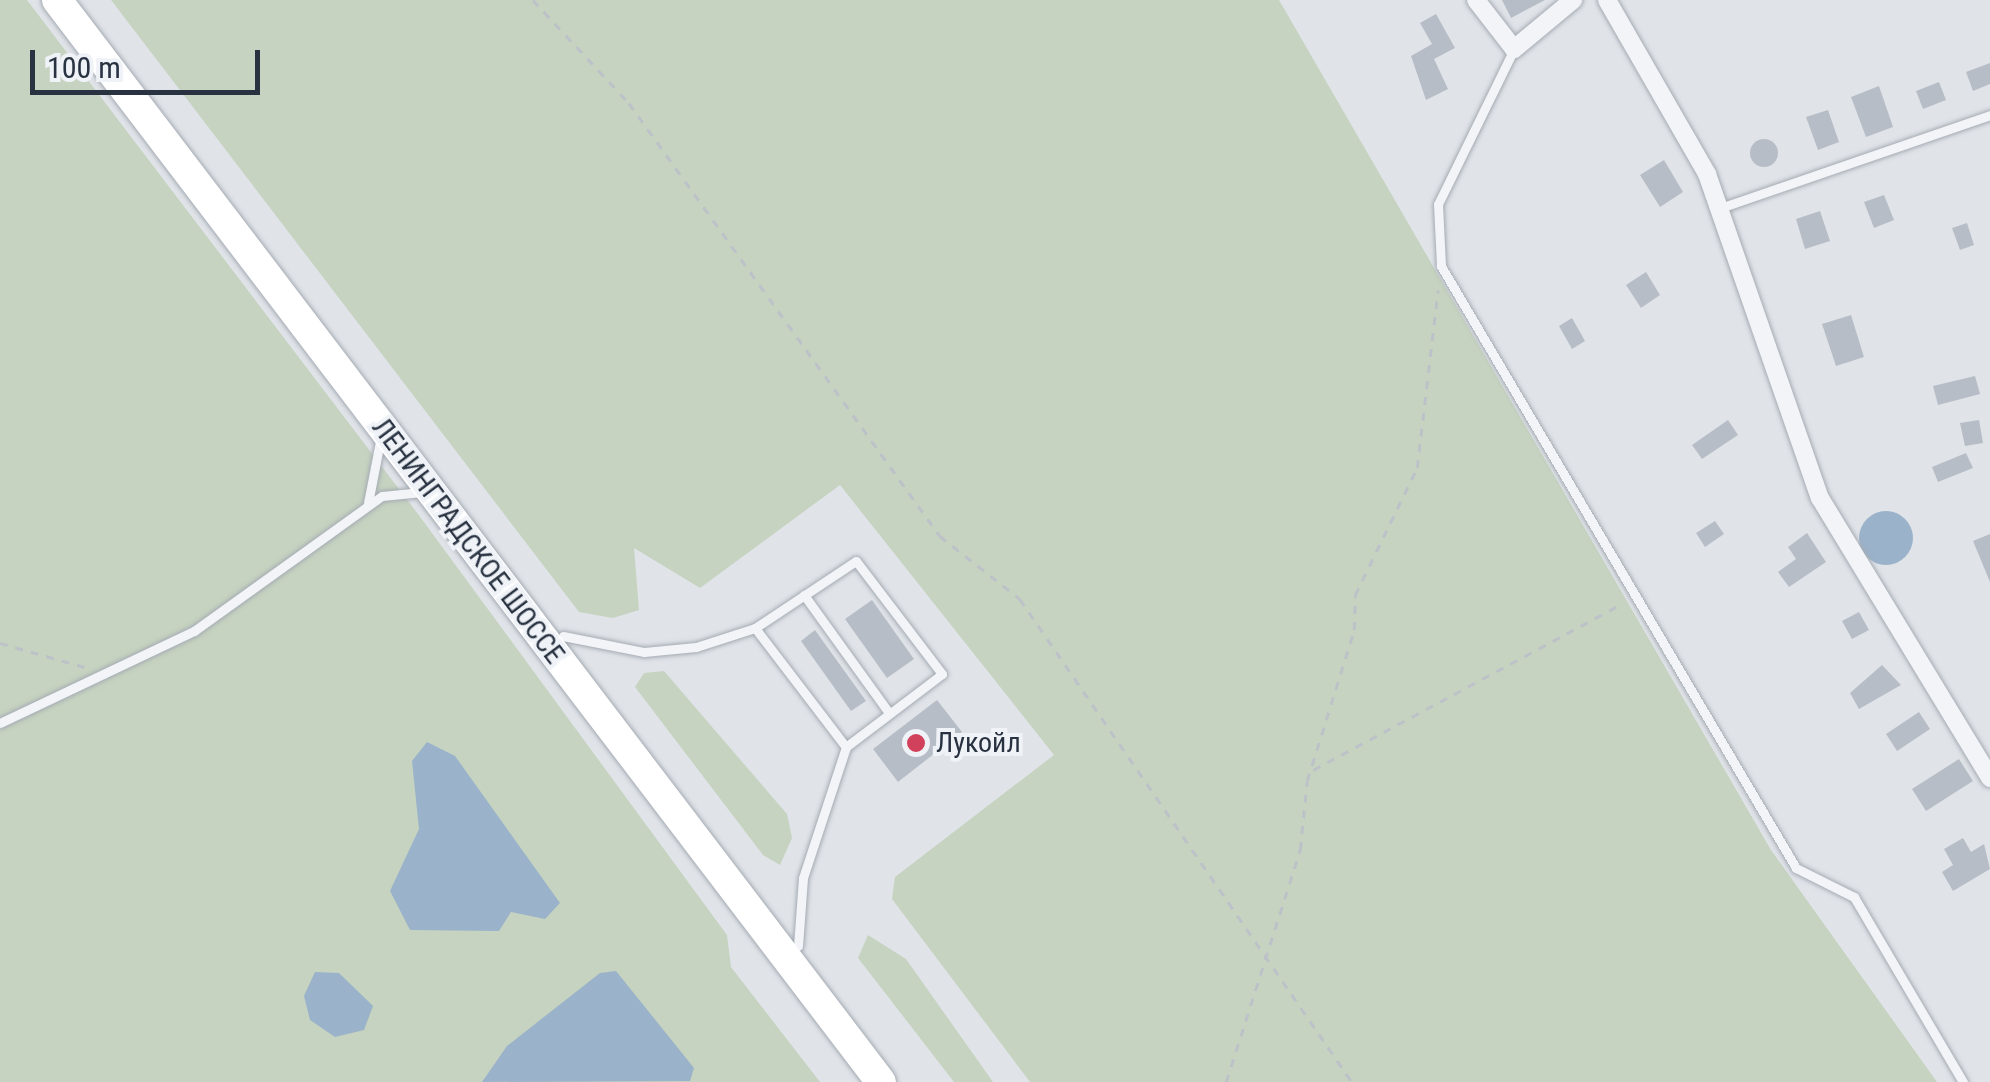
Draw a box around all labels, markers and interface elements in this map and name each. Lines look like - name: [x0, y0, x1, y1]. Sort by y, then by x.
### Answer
- scale bar: [35, 30, 265, 92]
- text: 100 m: [47, 50, 121, 85]
- street label: ЛЕНИНГРАДСКОЕ ШОССЕ: [365, 412, 571, 670]
- place label: Лукойл: [936, 726, 1021, 760]
- marker: Лукойл: [905, 732, 927, 754]

